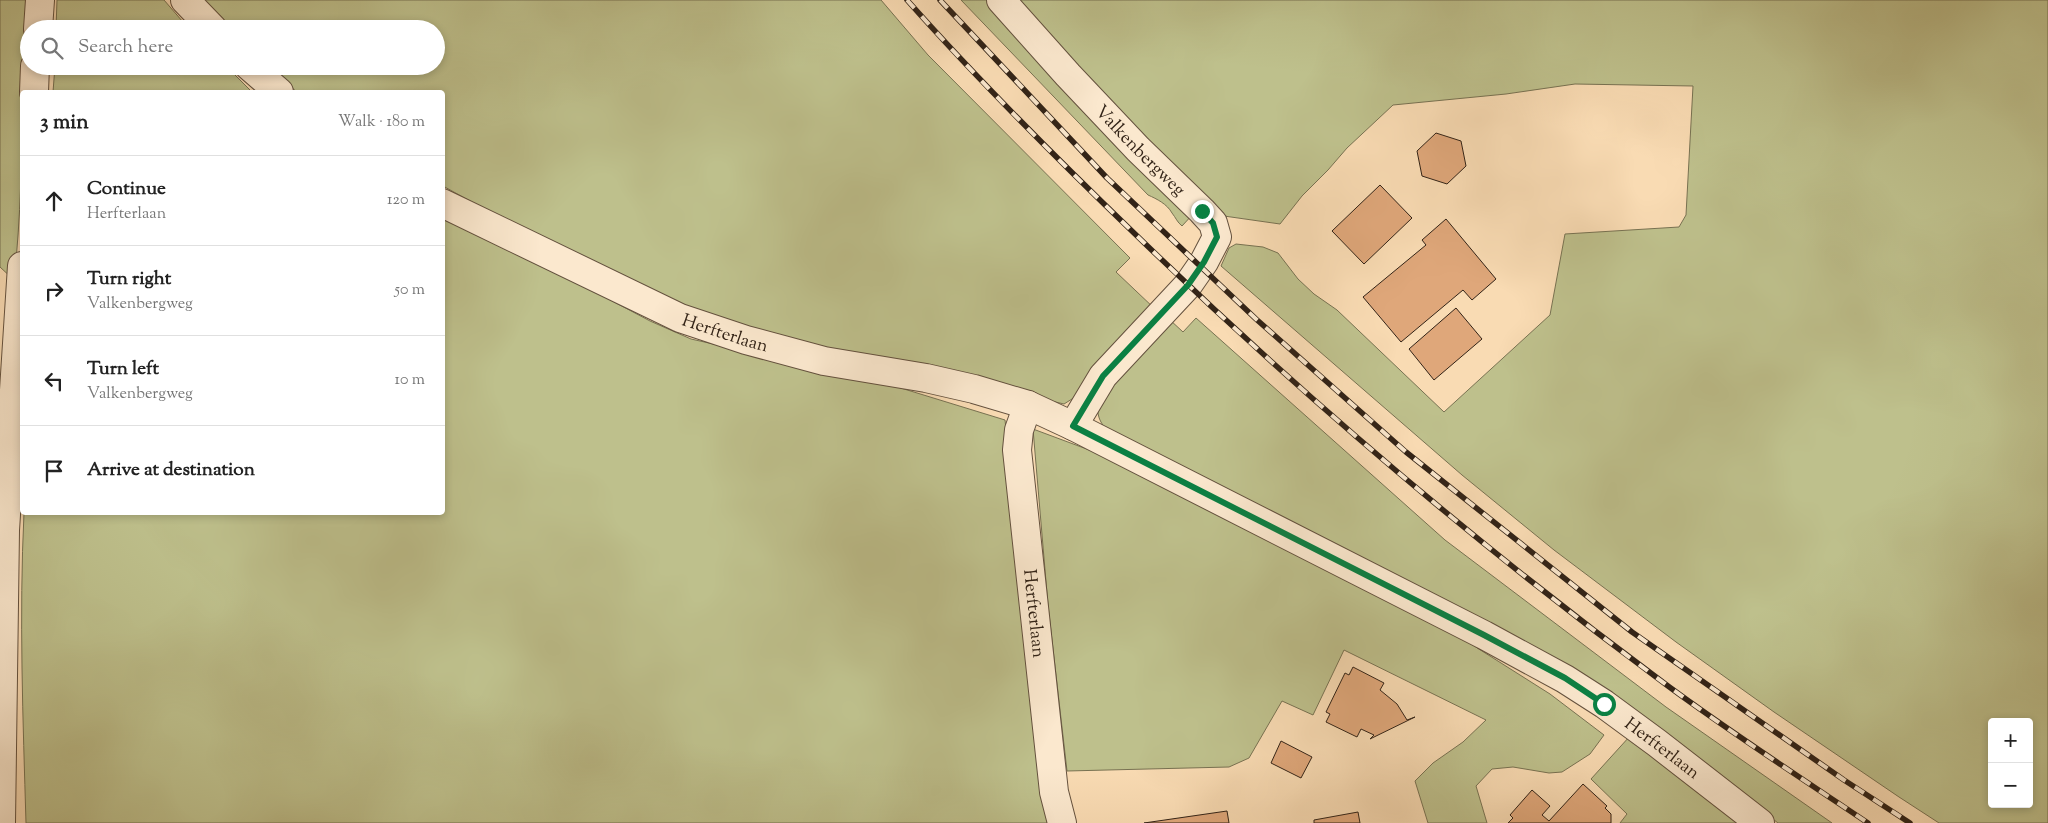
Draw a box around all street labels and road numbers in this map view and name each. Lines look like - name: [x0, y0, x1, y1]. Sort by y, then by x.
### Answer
- street label: Valkenbergweg: [1088, 100, 1190, 203]
- street label: Herfterlaan: [678, 309, 771, 360]
- street label: Herfterlaan: [1015, 568, 1050, 660]
- street label: Herfterlaan: [1618, 712, 1705, 787]

